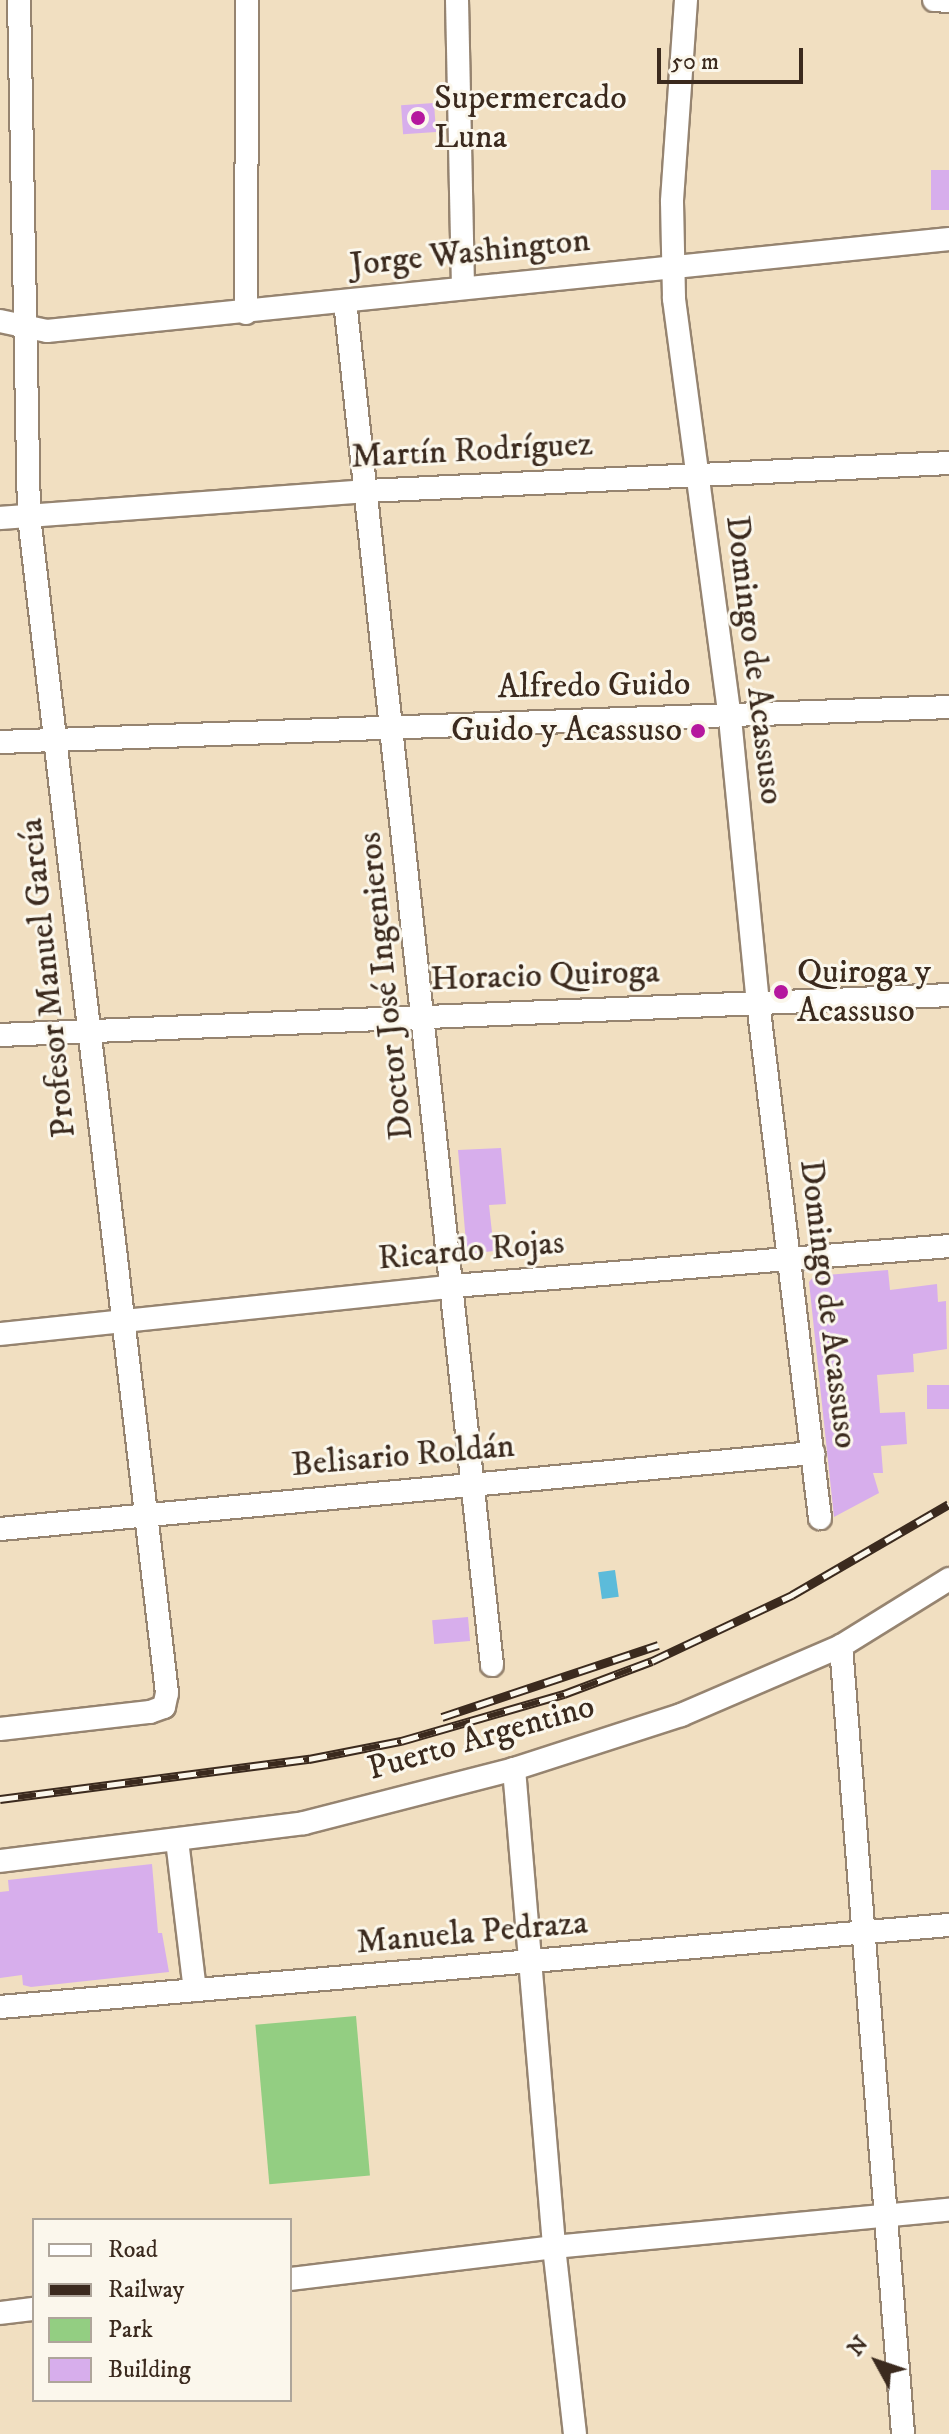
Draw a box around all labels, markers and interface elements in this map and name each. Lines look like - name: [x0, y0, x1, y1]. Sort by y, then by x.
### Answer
- scale bar: [661, 32, 807, 82]
- text: 50 m: [671, 47, 719, 77]
- place label: Supermercado Luna: [434, 78, 627, 158]
- marker: Supermercado Luna: [409, 109, 427, 127]
- street label: Jorge Washington: [348, 220, 592, 286]
- street label: Martín Rodríguez: [350, 424, 594, 478]
- street label: Domingo de Acassuso: [716, 513, 792, 807]
- street label: Alfredo Guido: [497, 664, 691, 708]
- place label: Guido y Acassuso: [451, 711, 682, 751]
- marker: Guido y Acassuso: [689, 722, 707, 740]
- street label: Profesor Manuel García: [11, 816, 85, 1140]
- street label: Doctor José Ingenieros: [350, 830, 422, 1142]
- street label: Horacio Quiroga: [430, 952, 660, 1000]
- place label: Quiroga y Acassuso: [797, 952, 931, 1032]
- marker: Quiroga y Acassuso: [772, 983, 790, 1001]
- street label: Domingo de Acassuso: [790, 1157, 866, 1451]
- street label: Ricardo Rojas: [376, 1223, 566, 1279]
- street label: Belisario Roldán: [290, 1426, 516, 1486]
- street label: Puerto Argentino: [363, 1686, 599, 1790]
- street label: Manuela Pedraza: [355, 1903, 589, 1963]
- legend: [32, 2218, 292, 2402]
- text: Road: [108, 2235, 158, 2265]
- text: Railway: [108, 2275, 184, 2305]
- text: Park: [108, 2315, 153, 2345]
- north arrow: [837, 2322, 917, 2402]
- text: N: [842, 2331, 874, 2362]
- text: Building: [108, 2355, 191, 2385]

